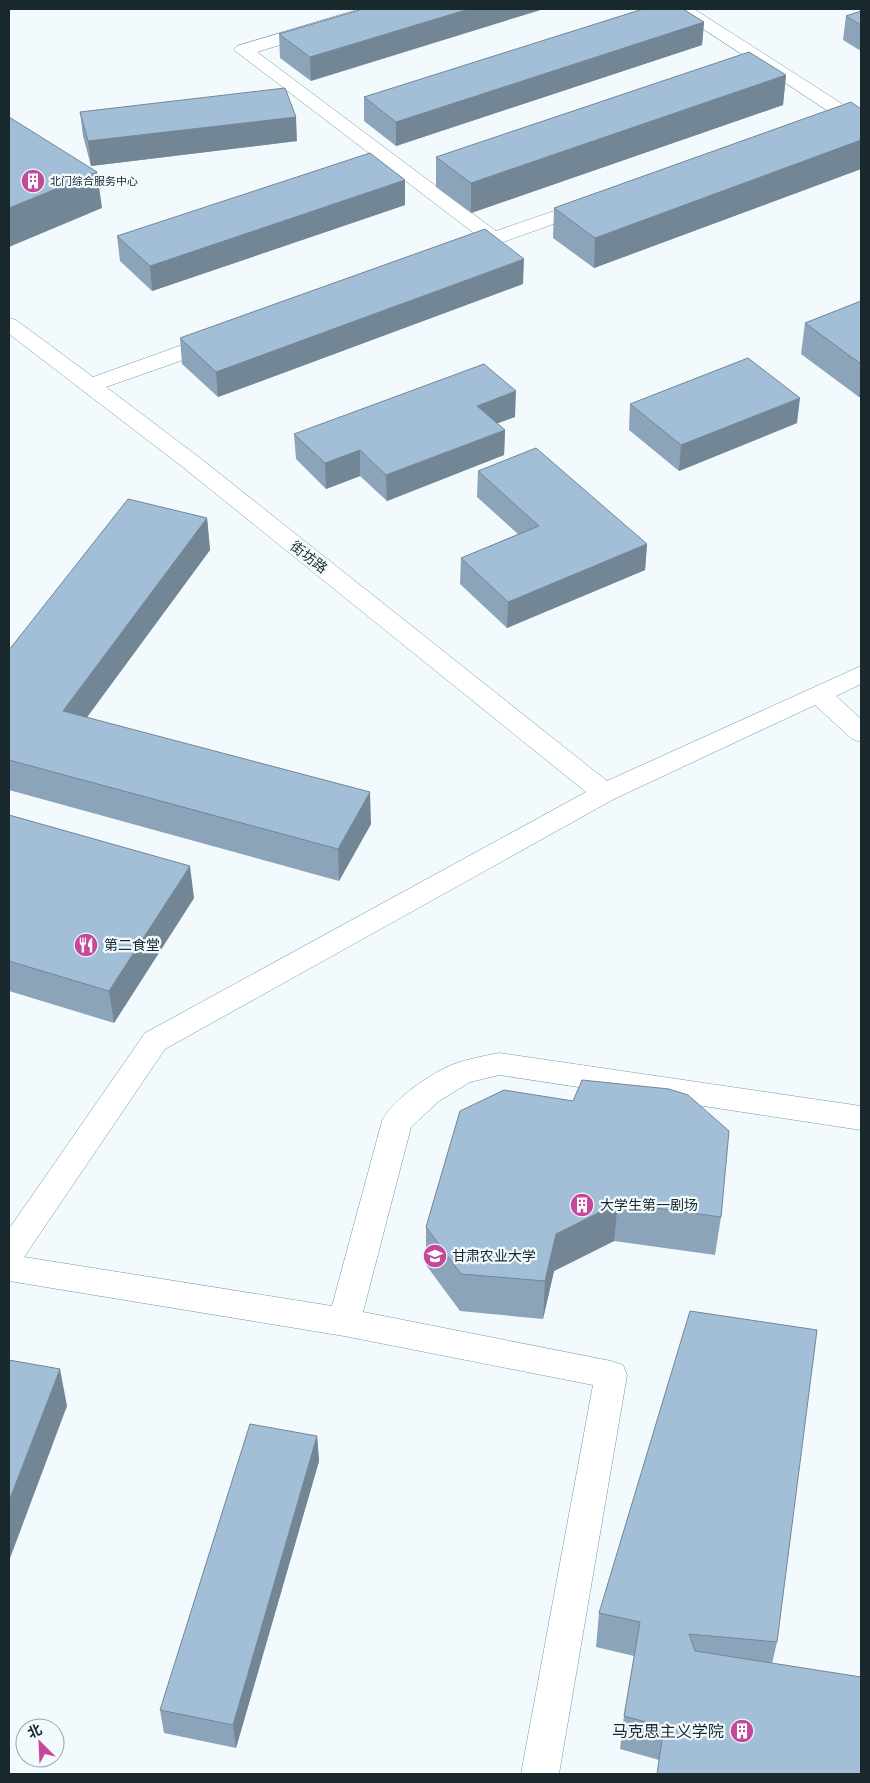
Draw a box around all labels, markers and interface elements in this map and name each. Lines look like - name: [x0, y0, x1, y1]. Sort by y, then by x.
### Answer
- building icon: 北门综合服务中心: [20, 168, 46, 194]
- place label: 北门综合服务中心: [50, 175, 138, 187]
- street label: 街坊路: [288, 538, 330, 576]
- restaurant icon: 第二食堂: [73, 932, 99, 958]
- place label: 第二食堂: [104, 937, 160, 953]
- building icon: 大学生第一剧场: [569, 1192, 595, 1218]
- place label: 大学生第一剧场: [600, 1197, 698, 1213]
- school or university icon: 甘肃农业大学: [422, 1243, 448, 1269]
- place label: 甘肃农业大学: [452, 1248, 536, 1264]
- north arrow: [15, 1718, 65, 1768]
- building icon: 马克思主义学院: [729, 1718, 755, 1744]
- text: 北: [25, 1721, 44, 1741]
- place label: 马克思主义学院: [612, 1723, 724, 1740]

